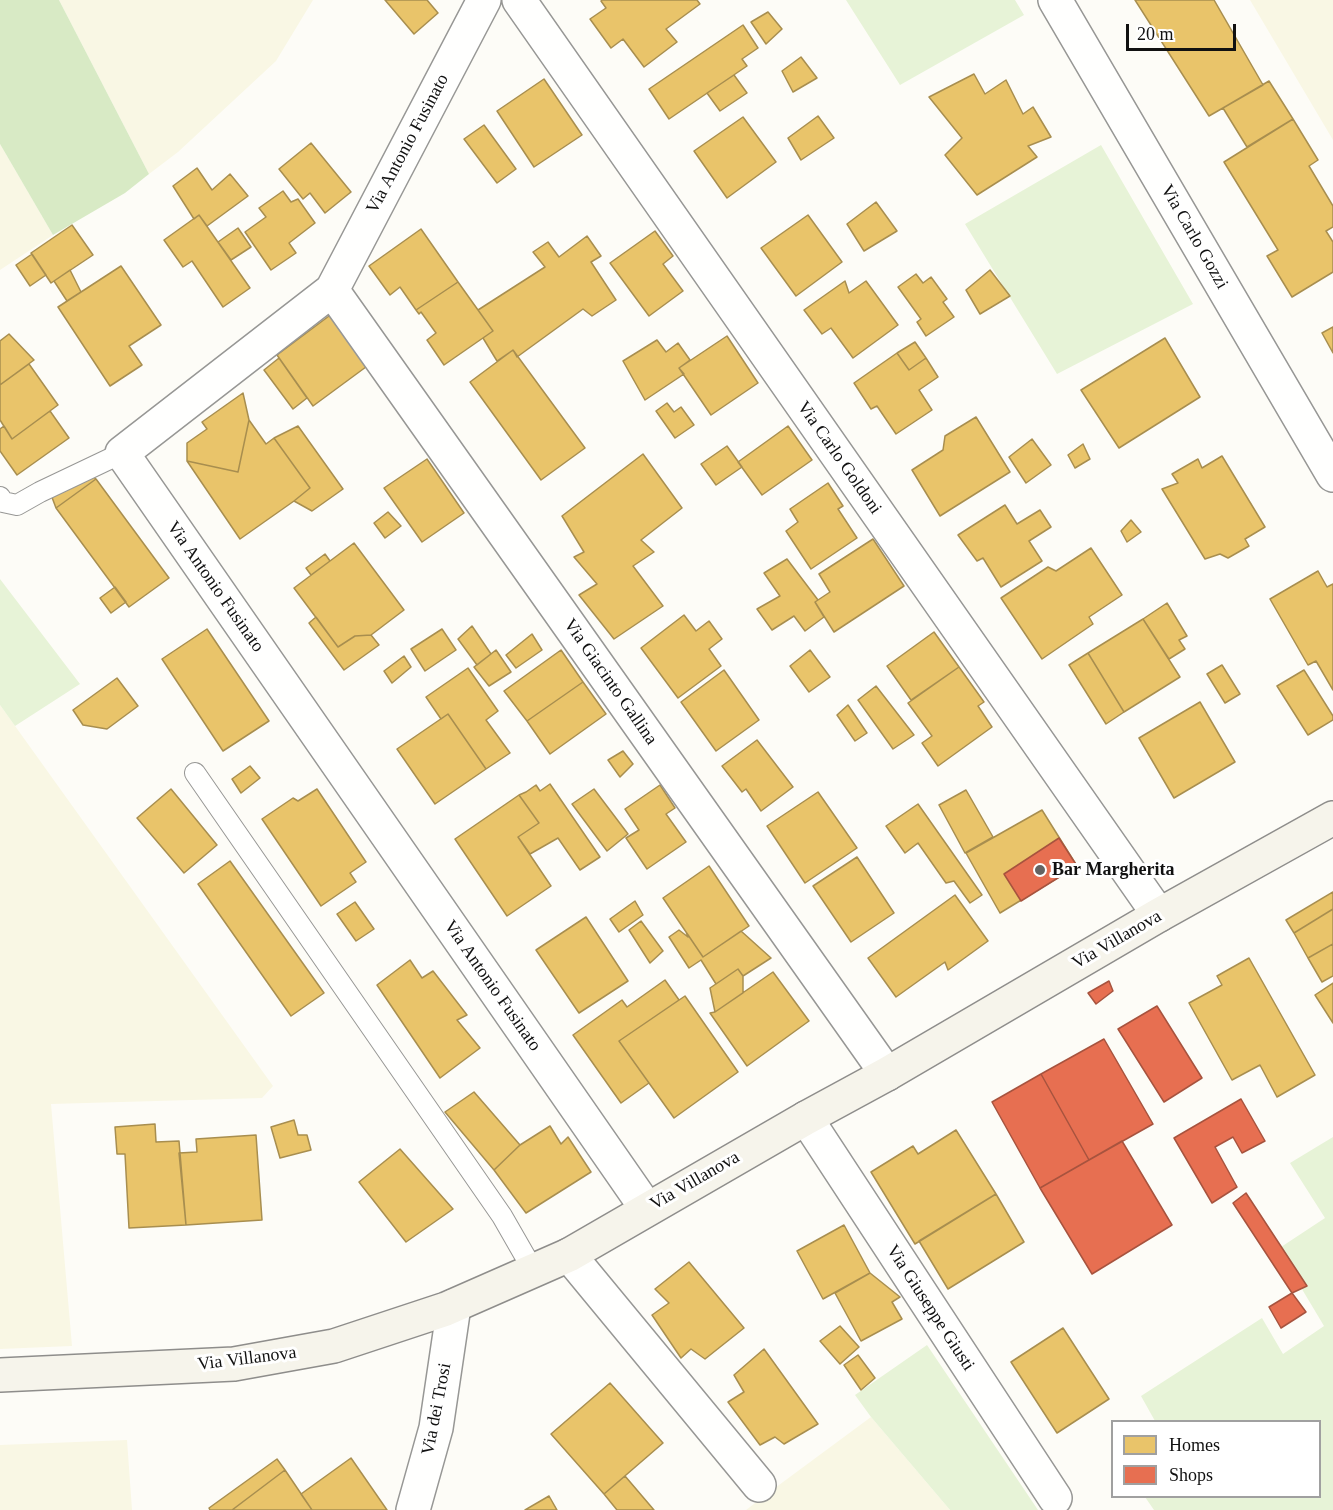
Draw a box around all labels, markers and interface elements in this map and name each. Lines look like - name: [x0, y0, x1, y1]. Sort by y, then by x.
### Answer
- scale bar: [1129, 12, 1238, 50]
- text: 20 m: [1137, 24, 1174, 44]
- street label: Via Antonio Fusinato: [362, 71, 454, 217]
- street label: Via Carlo Gozzi: [1155, 181, 1233, 293]
- street label: Via Carlo Goldoni: [792, 397, 886, 519]
- street label: Via Antonio Fusinato: [162, 517, 268, 657]
- street label: Via Giacinto Gallina: [558, 615, 662, 749]
- place label: Bar Margherita: [1052, 859, 1174, 881]
- marker: Bar Margherita: [1033, 863, 1047, 877]
- street label: Via Villanova: [1069, 906, 1165, 974]
- street label: Via Antonio Fusinato: [439, 916, 545, 1056]
- street label: Via Villanova: [647, 1147, 743, 1215]
- street label: Via Giuseppe Giusti: [881, 1241, 979, 1375]
- street label: Via Villanova: [196, 1342, 298, 1376]
- street label: Via dei Trosi: [418, 1361, 456, 1457]
- legend: [1111, 1420, 1321, 1498]
- text: Homes: [1169, 1435, 1220, 1455]
- text: Shops: [1169, 1465, 1213, 1485]

